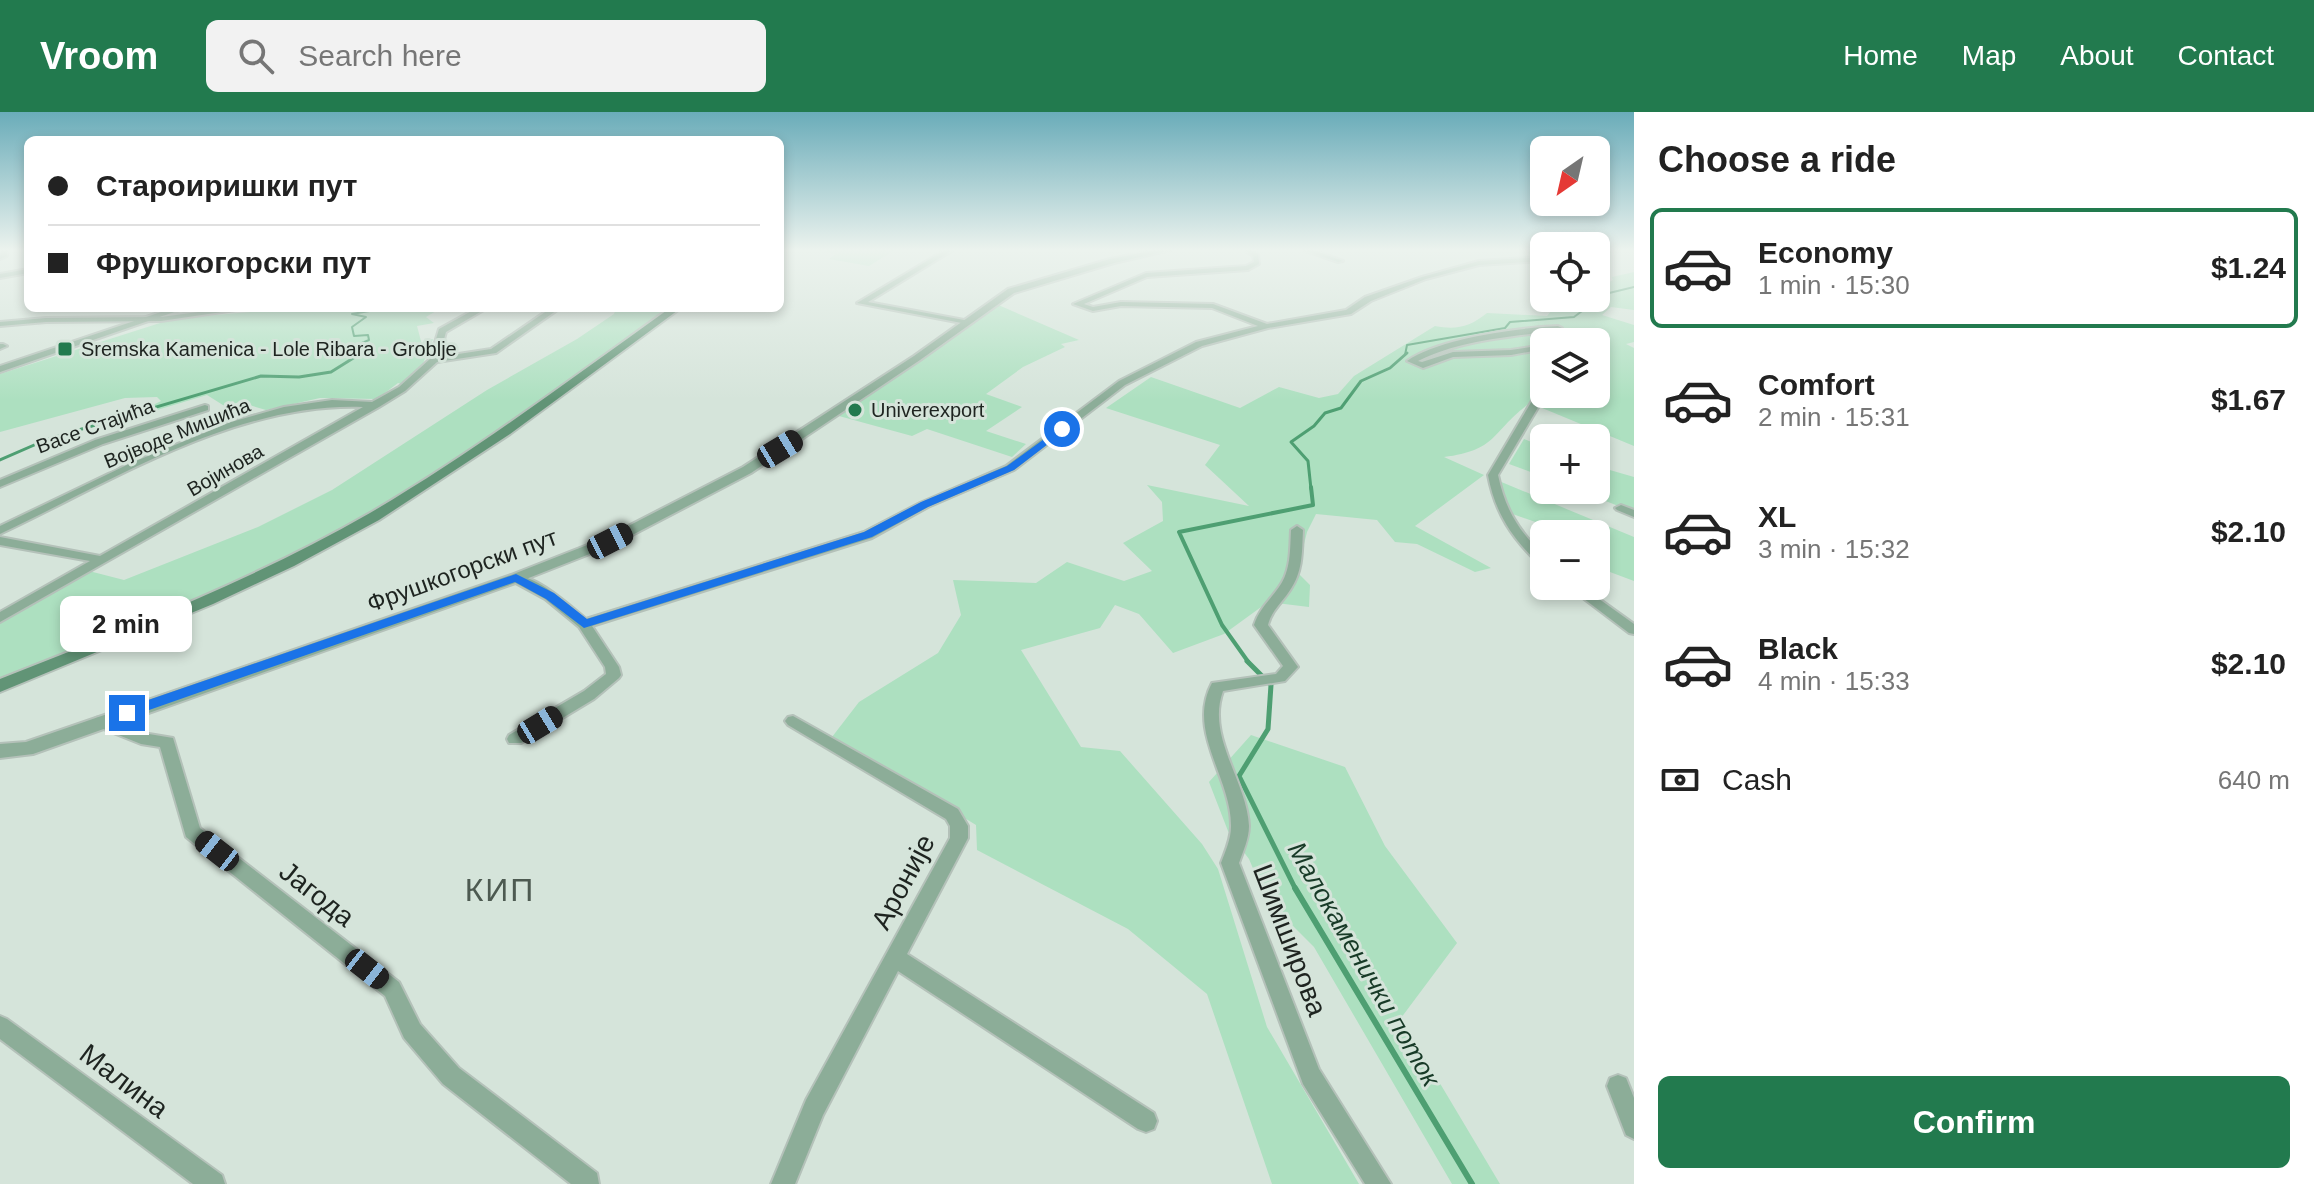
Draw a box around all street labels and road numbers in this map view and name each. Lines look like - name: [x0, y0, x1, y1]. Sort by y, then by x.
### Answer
- street label: Војводе Мишића: [101, 393, 254, 472]
- street label: Васе Стајића: [33, 394, 158, 457]
- street label: Војинова: [183, 439, 268, 500]
- street label: Фрушкогорски пут: [363, 523, 561, 617]
- street label: Ароније: [865, 829, 941, 935]
- street label: Јагода: [274, 855, 361, 933]
- street label: Шимширова: [1247, 860, 1333, 1021]
- street label: Малина: [74, 1038, 174, 1124]

